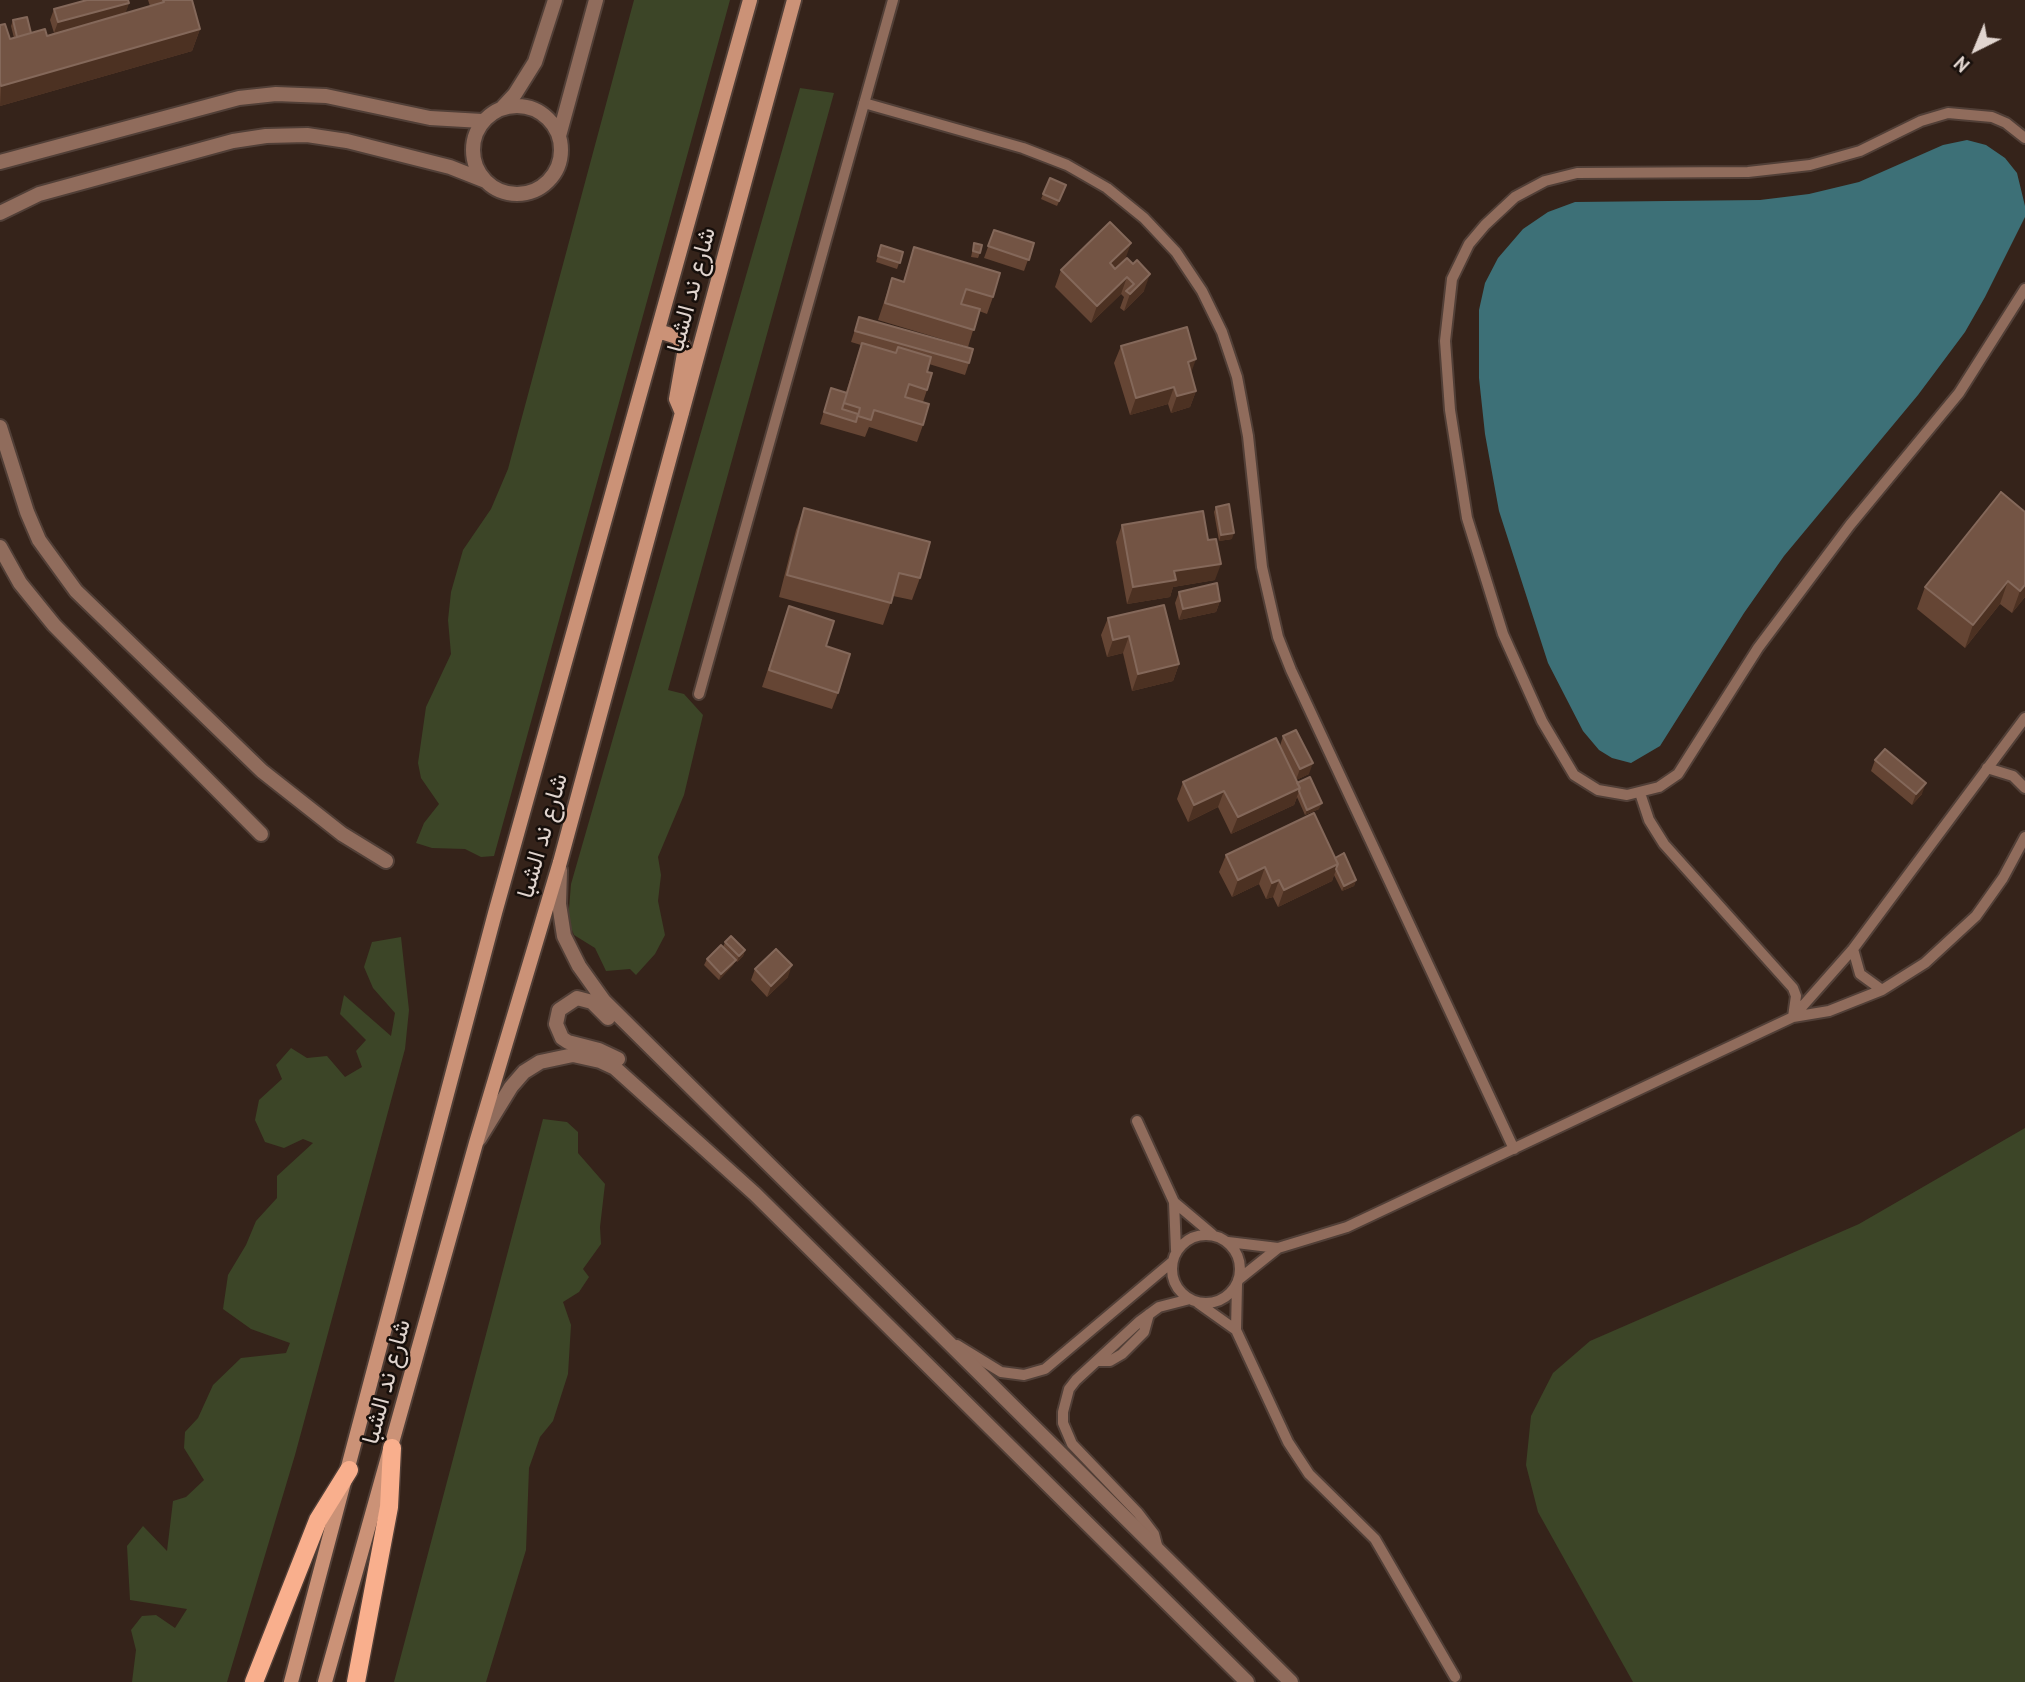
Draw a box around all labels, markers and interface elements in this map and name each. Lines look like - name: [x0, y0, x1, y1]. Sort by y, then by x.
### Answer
- north arrow: [1941, 14, 2011, 84]
- text: N: [1949, 51, 1974, 77]
- street label: شارع ند الشبا: [662, 224, 722, 356]
- street label: شارع ند الشبا: [512, 770, 574, 902]
- street label: شارع ند الشبا: [357, 1316, 417, 1448]

